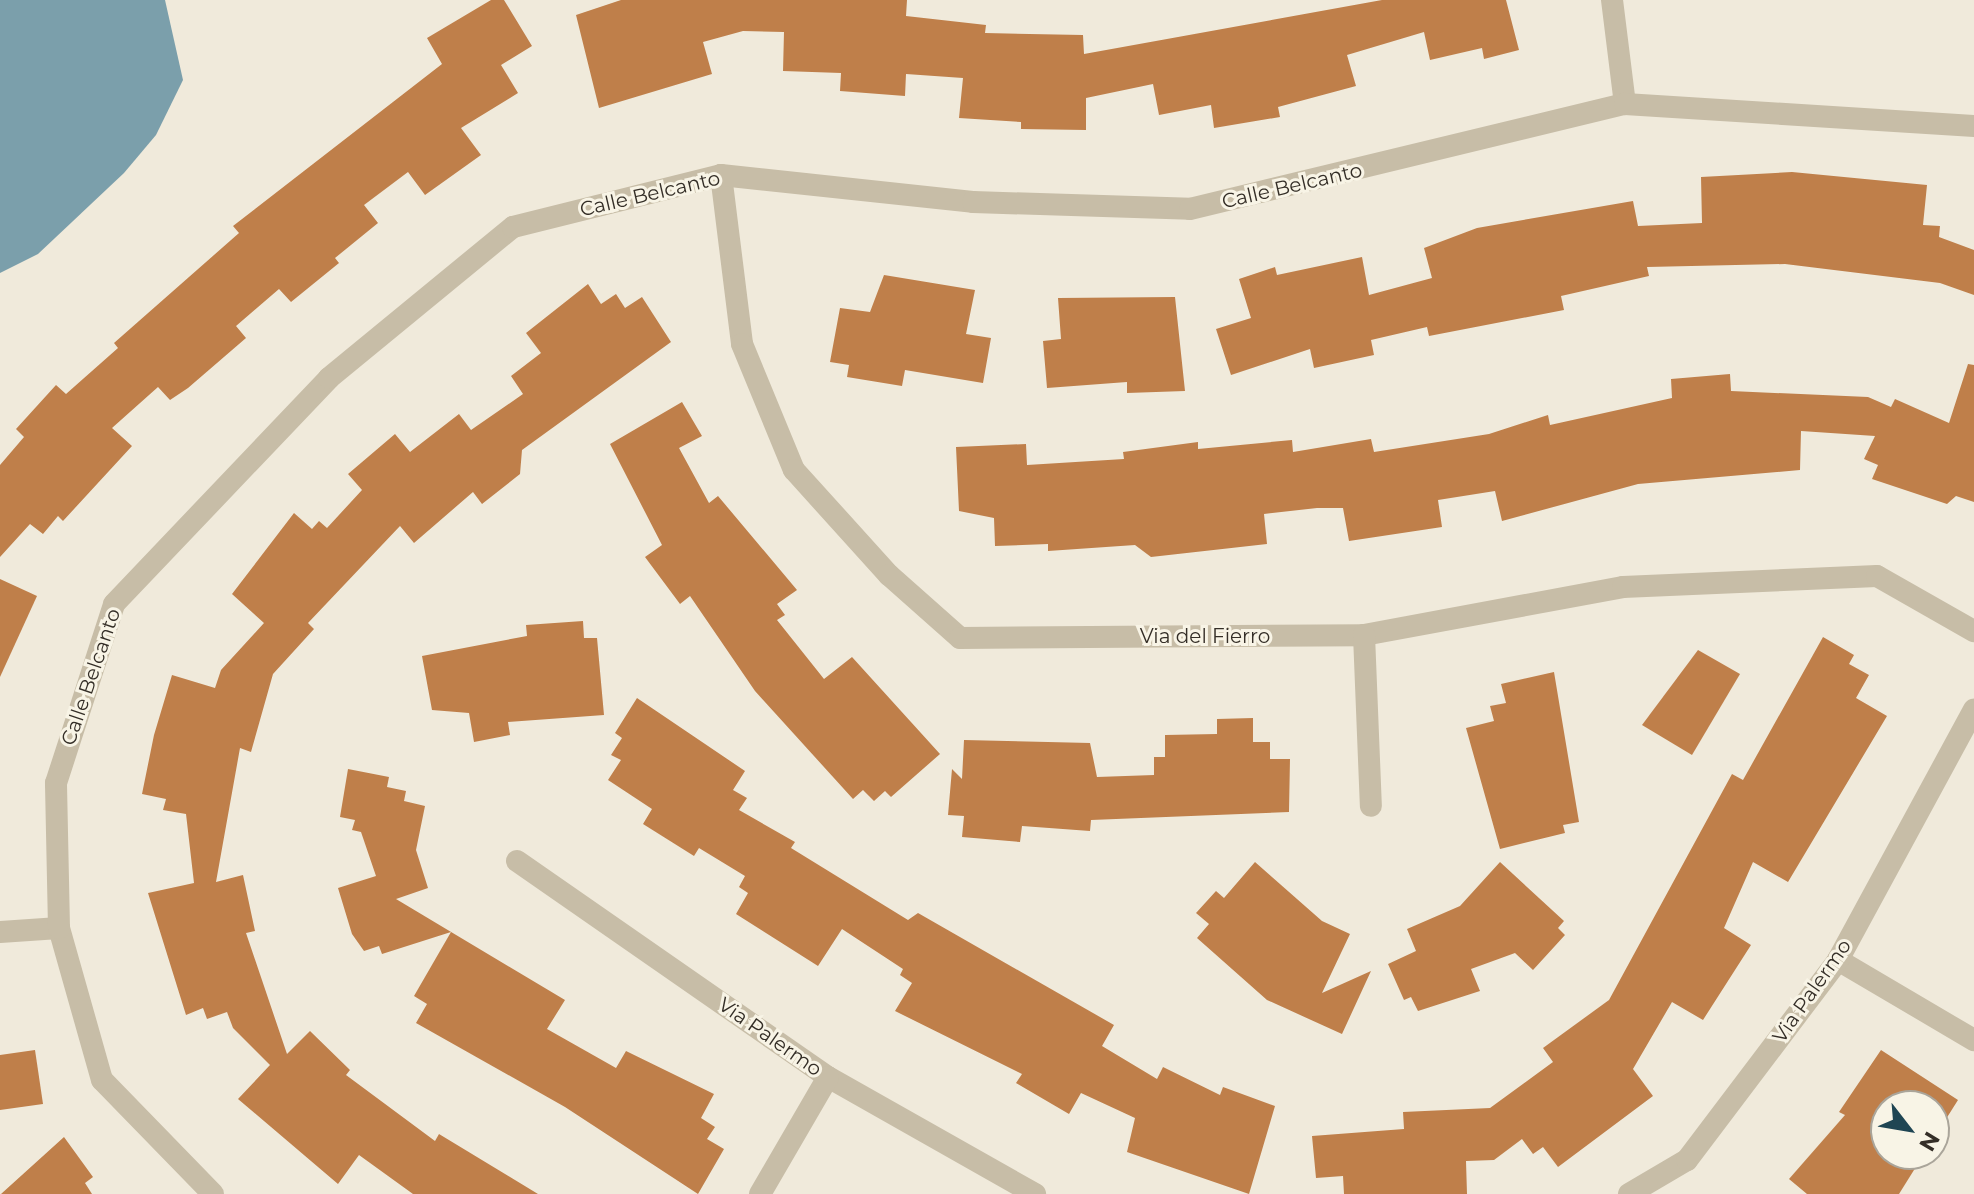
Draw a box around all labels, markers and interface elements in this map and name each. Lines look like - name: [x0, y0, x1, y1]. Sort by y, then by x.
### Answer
- street label: Calle Belcanto: [1219, 158, 1365, 214]
- street label: Calle Belcanto: [577, 166, 723, 222]
- street label: Calle Belcanto: [56, 605, 126, 749]
- street label: Via del Fierro: [1140, 624, 1270, 648]
- street label: Via Palermo: [1767, 935, 1857, 1047]
- street label: Via Palermo: [714, 992, 826, 1082]
- north arrow: [1870, 1090, 1950, 1170]
- text: N: [1913, 1127, 1945, 1156]

